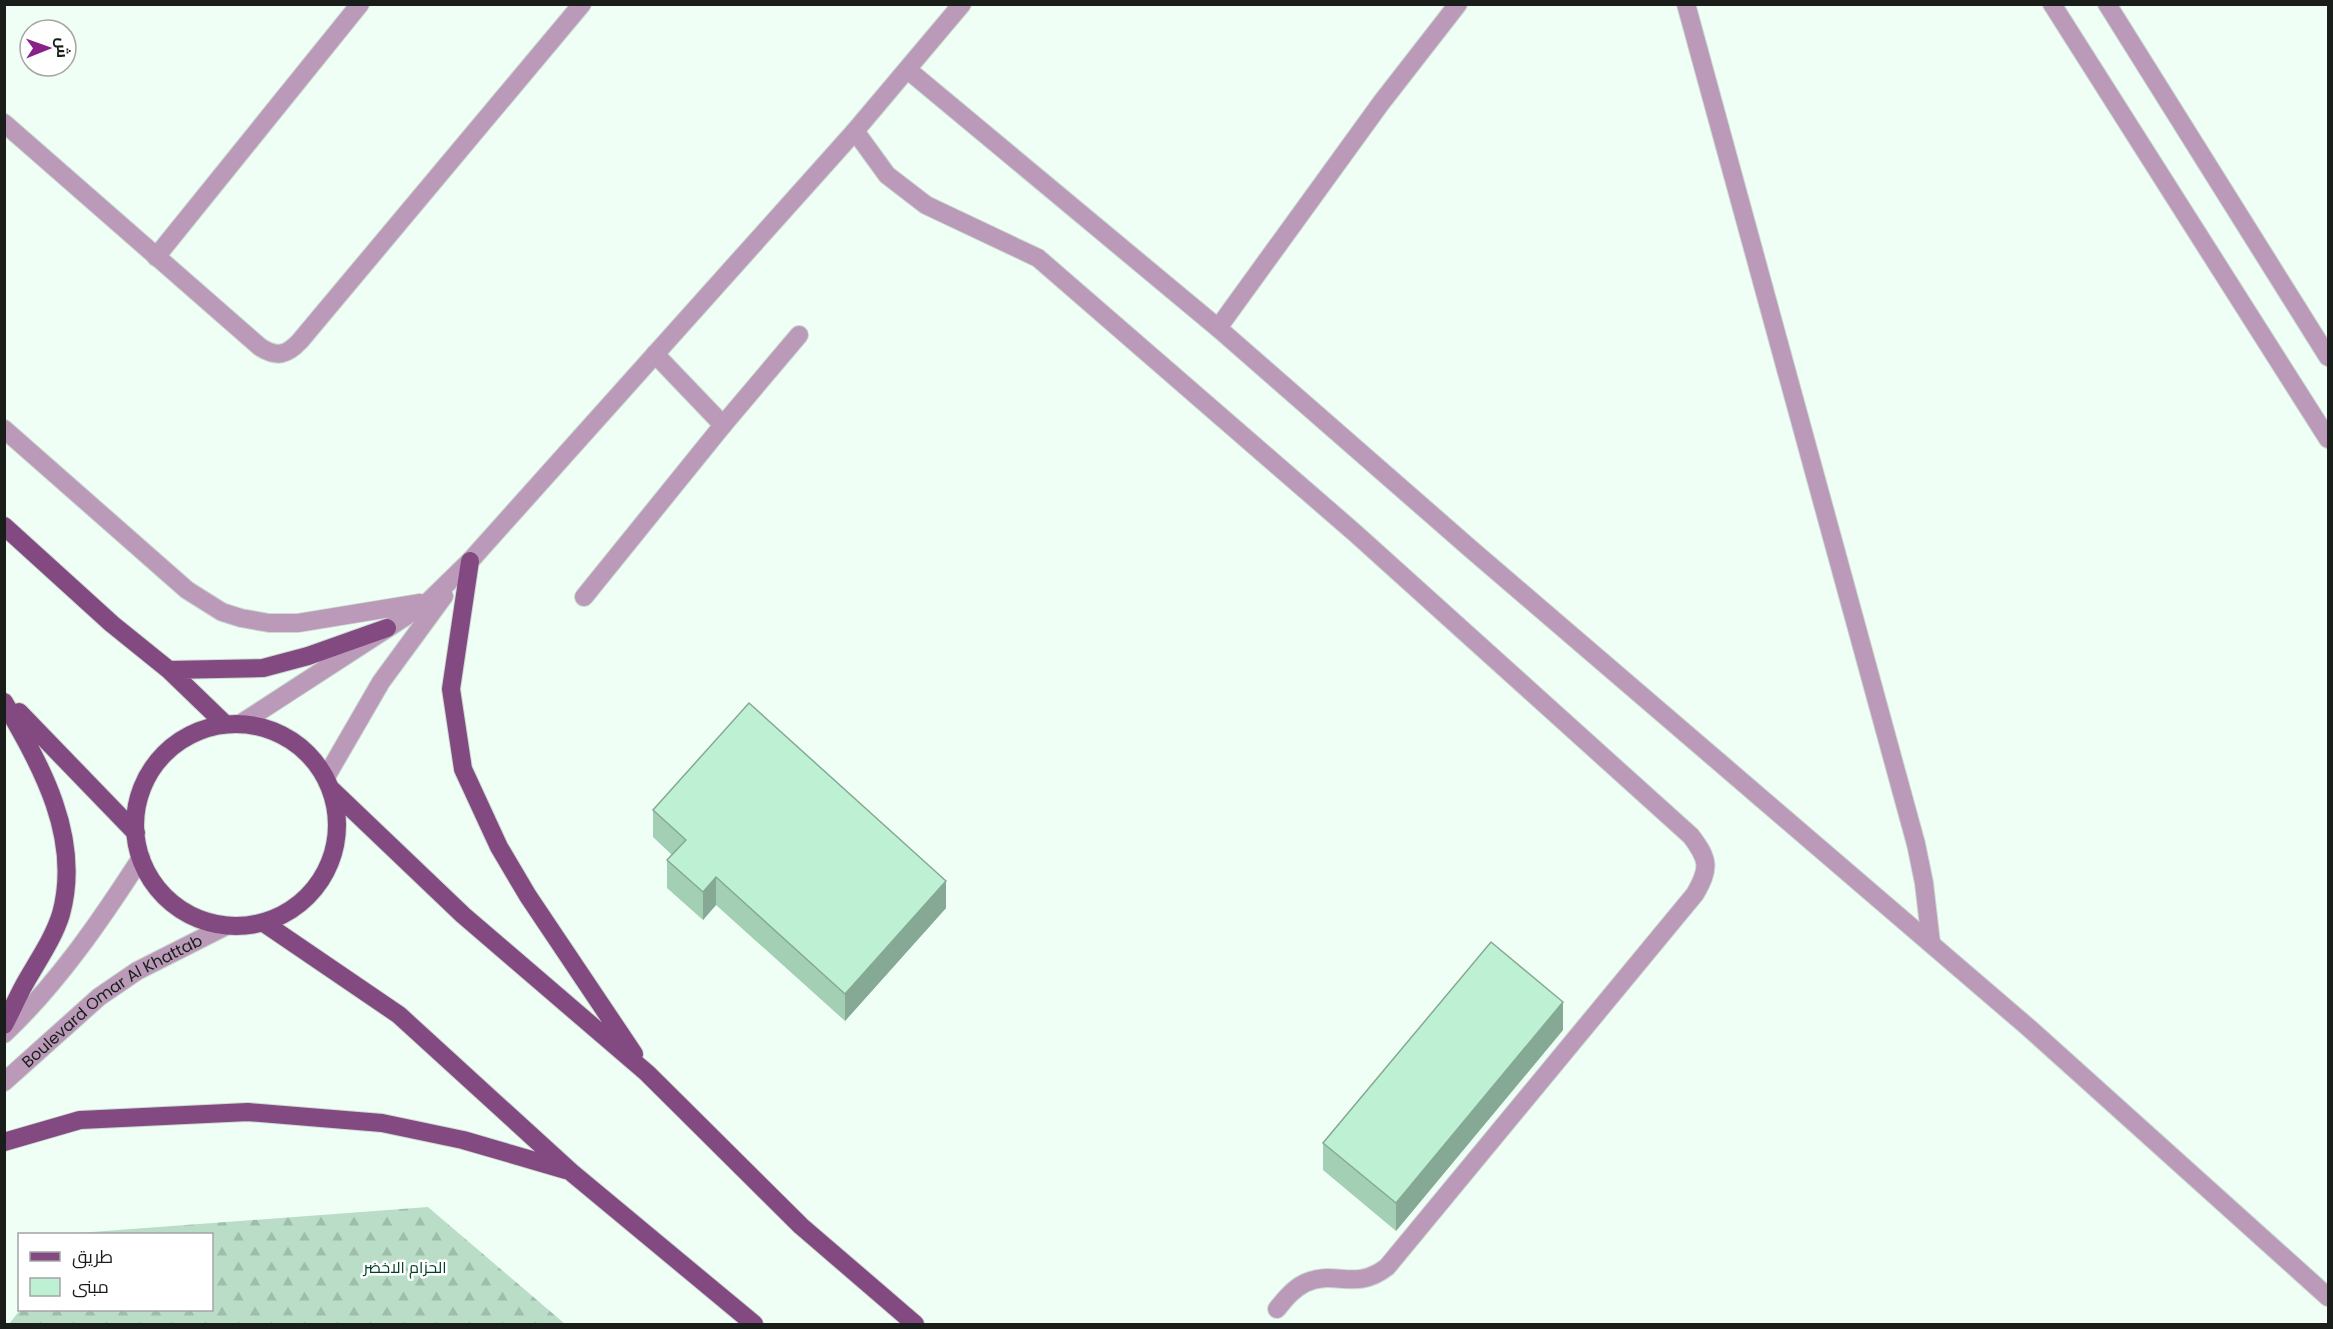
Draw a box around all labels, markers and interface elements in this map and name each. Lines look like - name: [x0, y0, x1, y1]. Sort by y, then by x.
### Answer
- north arrow: [18, 18, 78, 78]
- text: ش: [51, 37, 74, 58]
- street label: Boulevard Omar Al Khattab: [16, 928, 206, 1073]
- legend: [18, 1233, 213, 1311]
- text: طريق: [72, 1244, 113, 1269]
- park label: الحزام الاخضر: [362, 1256, 447, 1279]
- text: مبنى: [72, 1274, 109, 1299]

